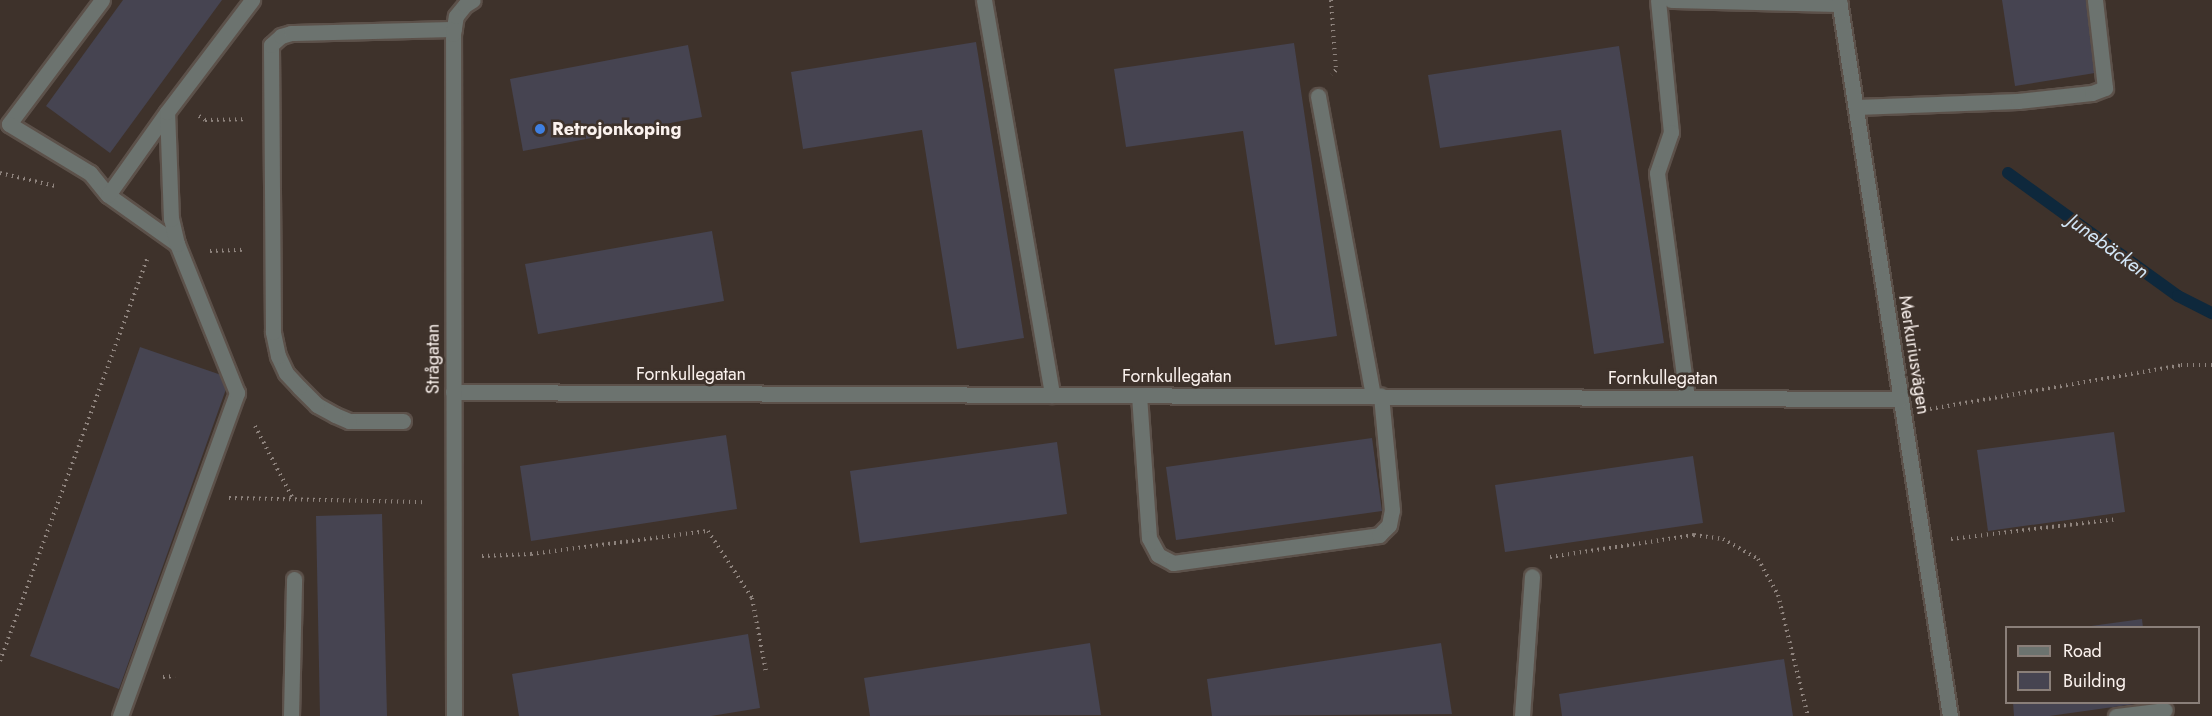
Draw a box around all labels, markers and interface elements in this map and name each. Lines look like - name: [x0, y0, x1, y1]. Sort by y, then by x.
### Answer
- place label: Retrojonkoping: [552, 118, 681, 140]
- marker: Retrojonkoping: [533, 122, 547, 136]
- water label: Junebäcken: [2063, 208, 2153, 284]
- street label: Merkuriusvägen: [1894, 294, 1934, 416]
- street label: Strågatan: [422, 324, 444, 394]
- street label: Fornkullegatan: [636, 363, 746, 385]
- street label: Fornkullegatan: [1122, 365, 1232, 387]
- street label: Fornkullegatan: [1608, 367, 1718, 389]
- legend: [2005, 626, 2200, 704]
- text: Road: [2063, 638, 2102, 664]
- text: Building: [2063, 668, 2126, 694]

